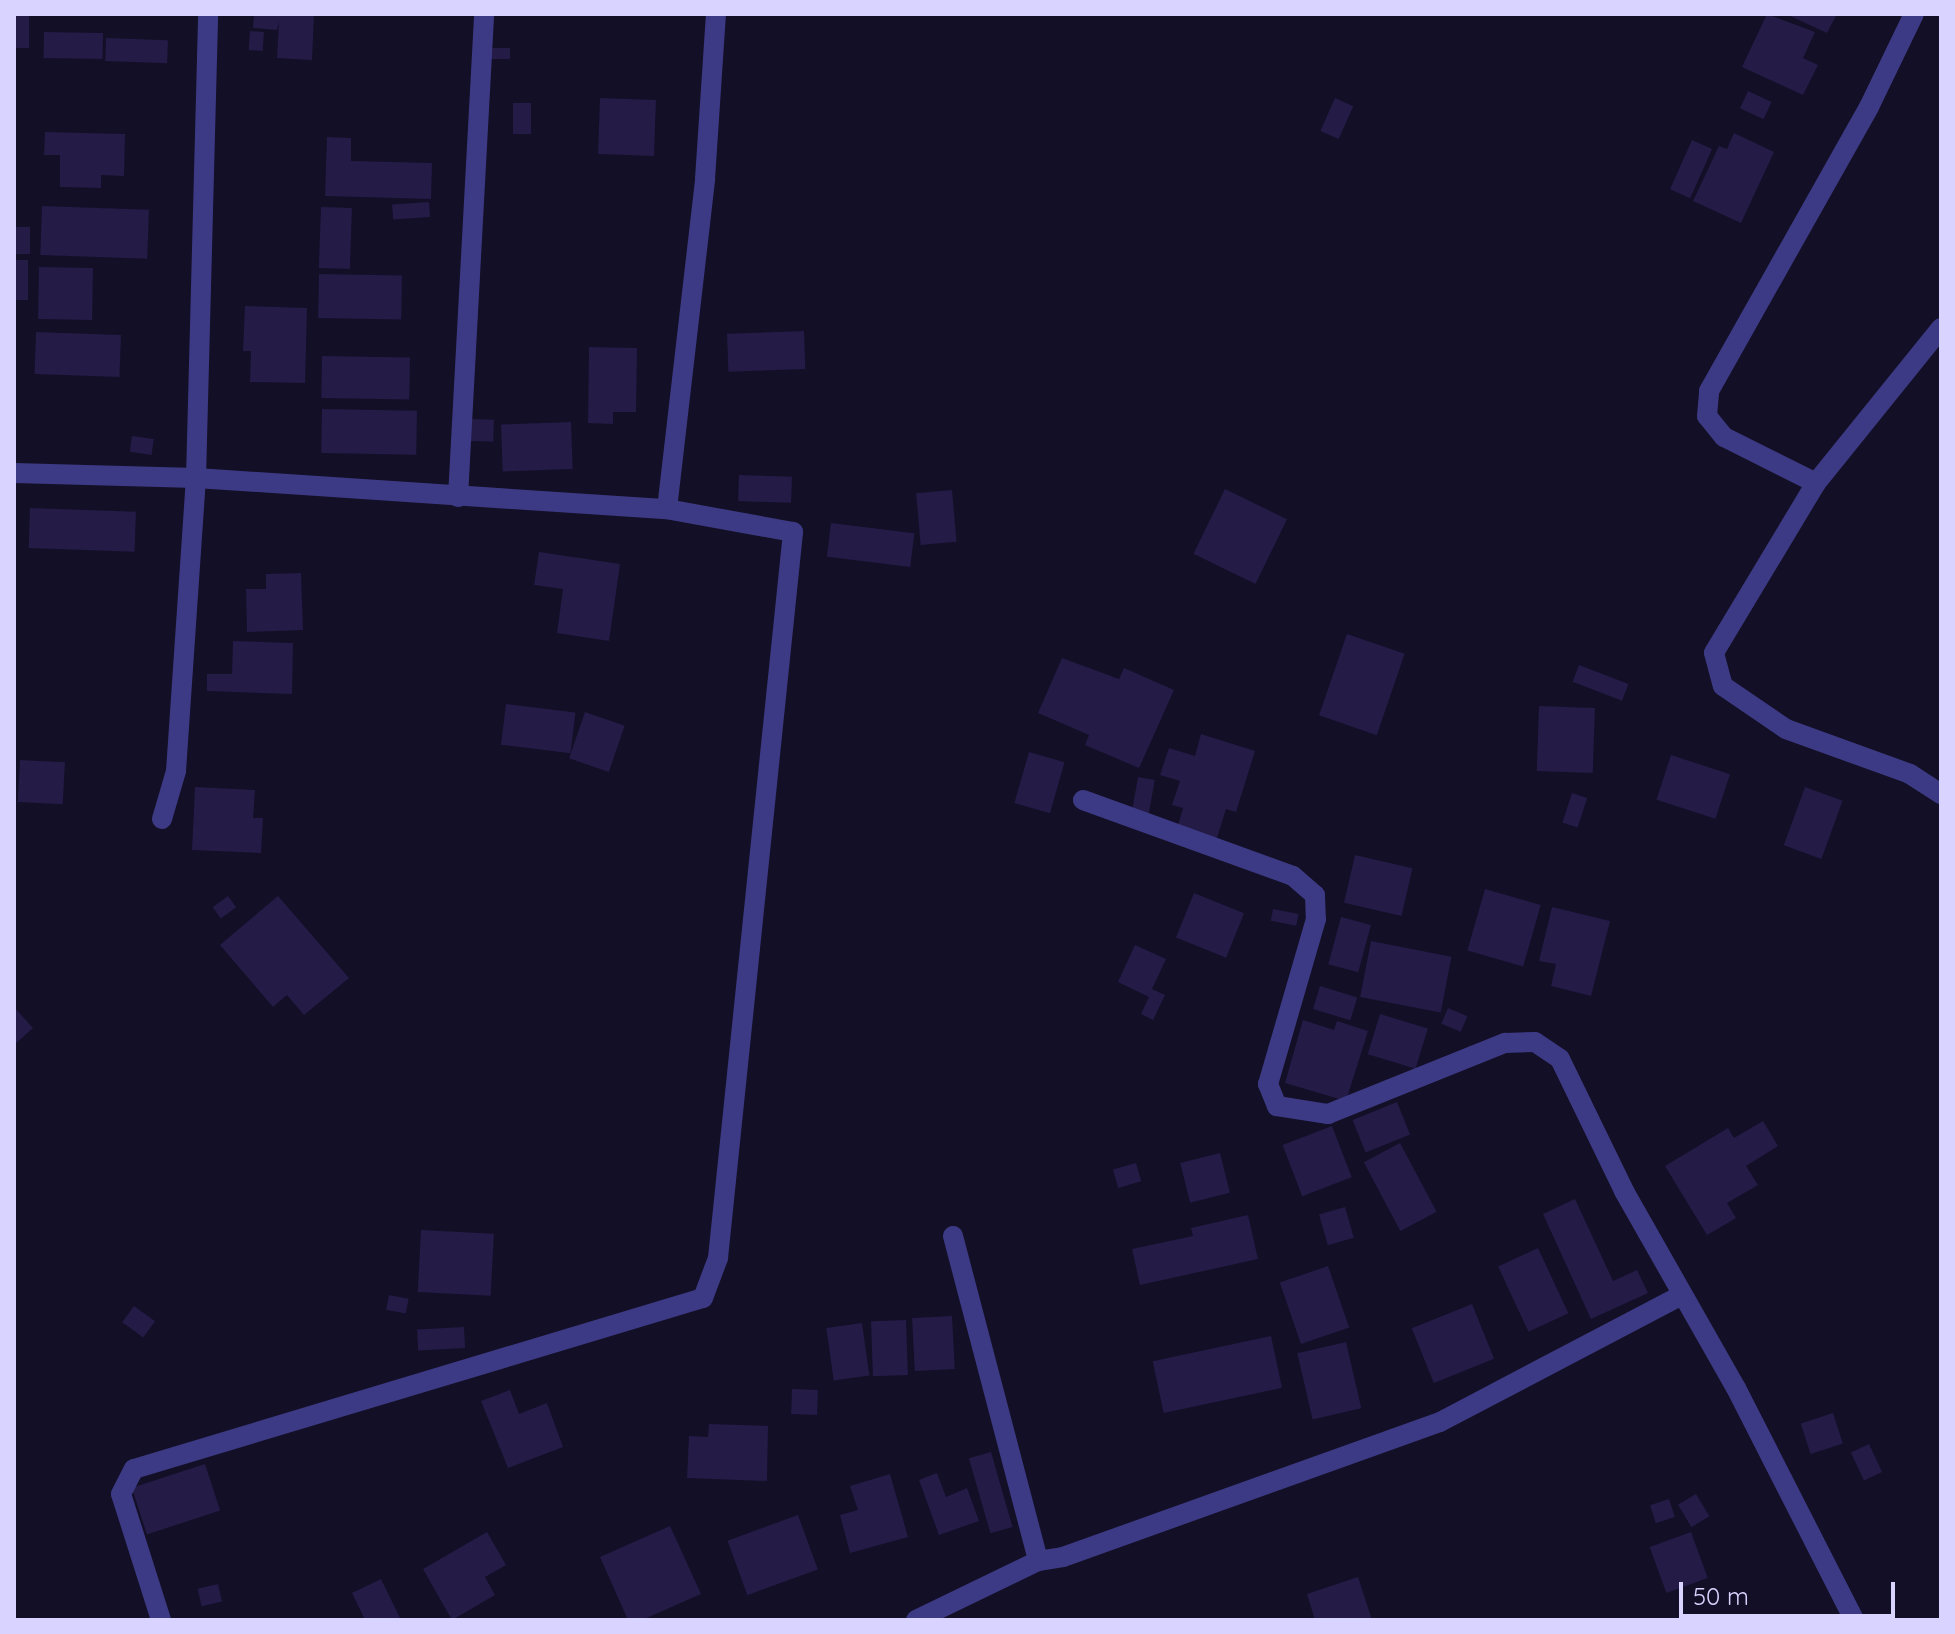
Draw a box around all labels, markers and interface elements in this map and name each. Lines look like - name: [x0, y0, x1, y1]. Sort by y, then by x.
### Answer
- scale bar: [1683, 1566, 1899, 1616]
- text: 50 m: [1693, 1581, 1749, 1611]

